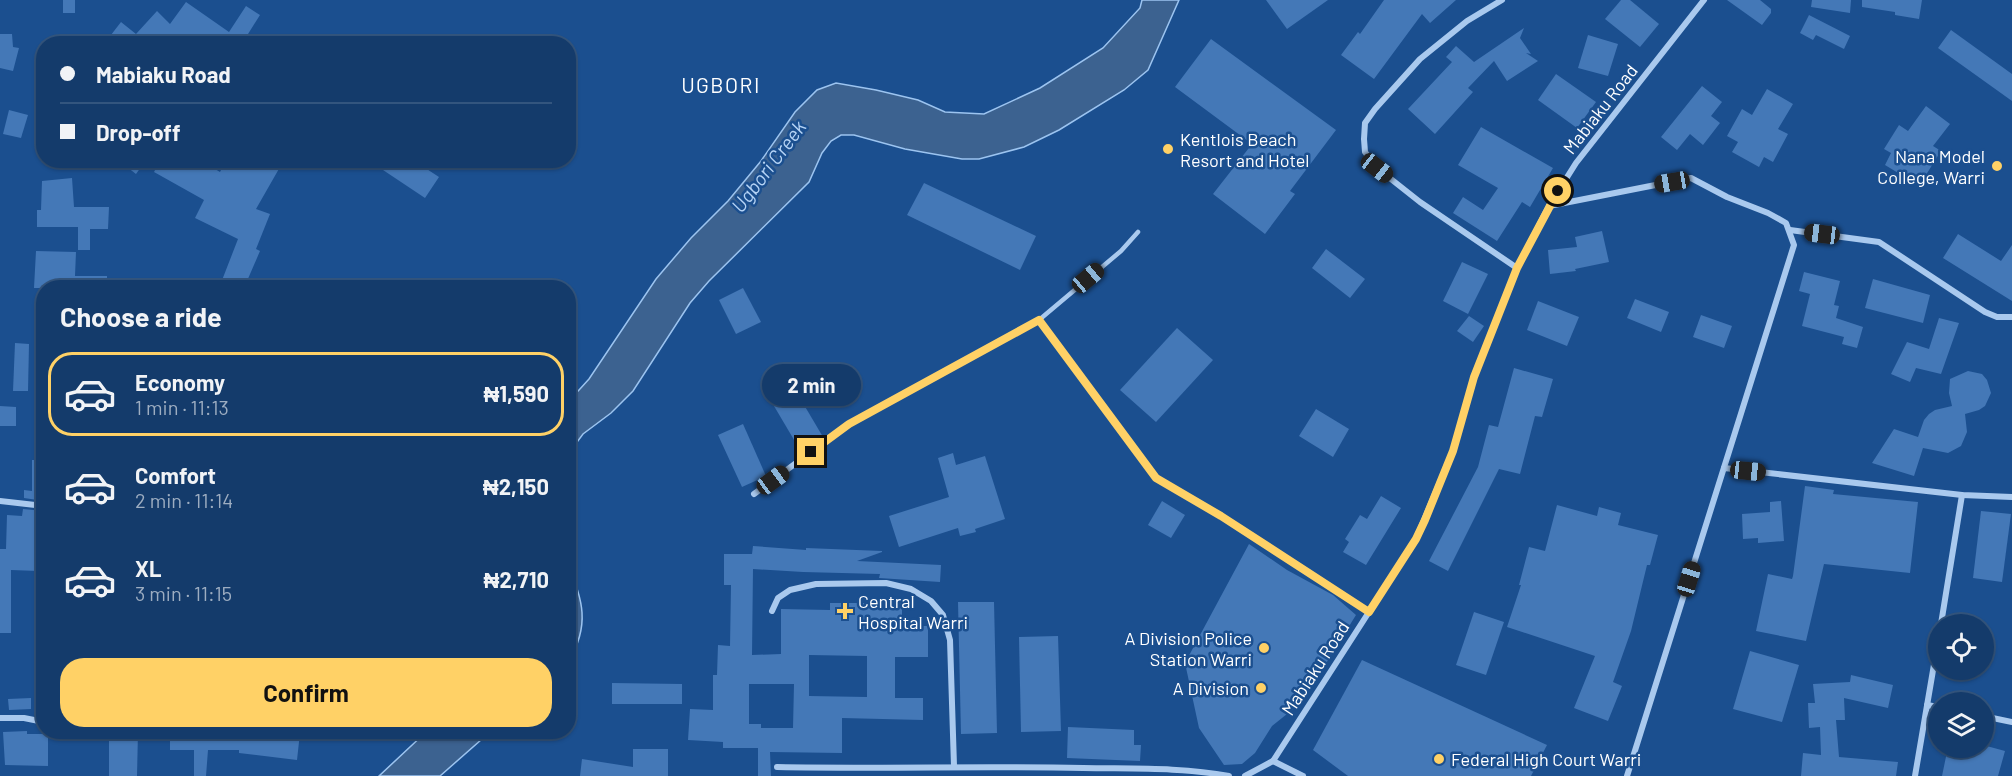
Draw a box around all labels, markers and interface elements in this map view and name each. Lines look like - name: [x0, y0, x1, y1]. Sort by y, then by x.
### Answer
- street label: Mabiaku Road: [1558, 60, 1642, 158]
- text: Mabiaku Road: [96, 61, 231, 87]
- district label: UGBORI: [681, 72, 761, 97]
- water label: Ugbori Creek: [726, 115, 811, 217]
- text: Drop-off: [96, 119, 180, 145]
- place label: Kentlois Beach Resort and Hotel: [1180, 128, 1310, 171]
- marker: Kentlois Beach Resort and Hotel: [1161, 142, 1175, 156]
- place label: Nana Model College, Warri: [1877, 145, 1985, 188]
- car: [1357, 150, 1397, 186]
- marker: Nana Model College, Warri: [1990, 159, 2004, 173]
- car: [1653, 170, 1691, 194]
- route start: [1544, 177, 1571, 204]
- car: [1803, 223, 1841, 245]
- car: [1068, 260, 1108, 296]
- text: Choose a ride: [60, 300, 222, 332]
- callout: 2 min: [762, 365, 860, 407]
- icon: car: [63, 367, 117, 421]
- text: Economy: [135, 369, 225, 395]
- text: 2 min: [788, 373, 835, 397]
- text: ₦1,590: [483, 380, 549, 406]
- text: 1 min · 11:13: [135, 395, 229, 419]
- route end: [797, 438, 824, 465]
- icon: car: [63, 460, 117, 514]
- car: [1729, 460, 1767, 482]
- text: Comfort: [135, 462, 216, 488]
- car: [753, 462, 793, 498]
- text: ₦2,150: [483, 473, 549, 499]
- text: 2 min · 11:14: [135, 488, 233, 512]
- icon: car: [63, 553, 117, 607]
- text: XL: [135, 555, 161, 581]
- car: [1675, 559, 1703, 599]
- text: ₦2,710: [484, 566, 549, 592]
- text: 3 min · 11:15: [135, 581, 232, 605]
- place label: Central Hospital Warri: [858, 590, 968, 633]
- marker: Central Hospital Warri: [836, 602, 854, 620]
- map controls: [1928, 614, 1994, 758]
- button: locate: [1928, 614, 1994, 680]
- street label: Mabiaku Road: [1276, 617, 1354, 719]
- place label: A Division Police Station Warri: [1124, 627, 1252, 670]
- marker: A Division Police Station Warri: [1257, 641, 1271, 655]
- button: Confirm: [60, 658, 552, 727]
- place label: A Division: [1173, 677, 1249, 699]
- marker: A Division: [1254, 681, 1268, 695]
- button: layers: [1928, 692, 1994, 758]
- place label: Federal High Court Warri: [1451, 748, 1641, 770]
- marker: Federal High Court Warri: [1432, 752, 1446, 766]

